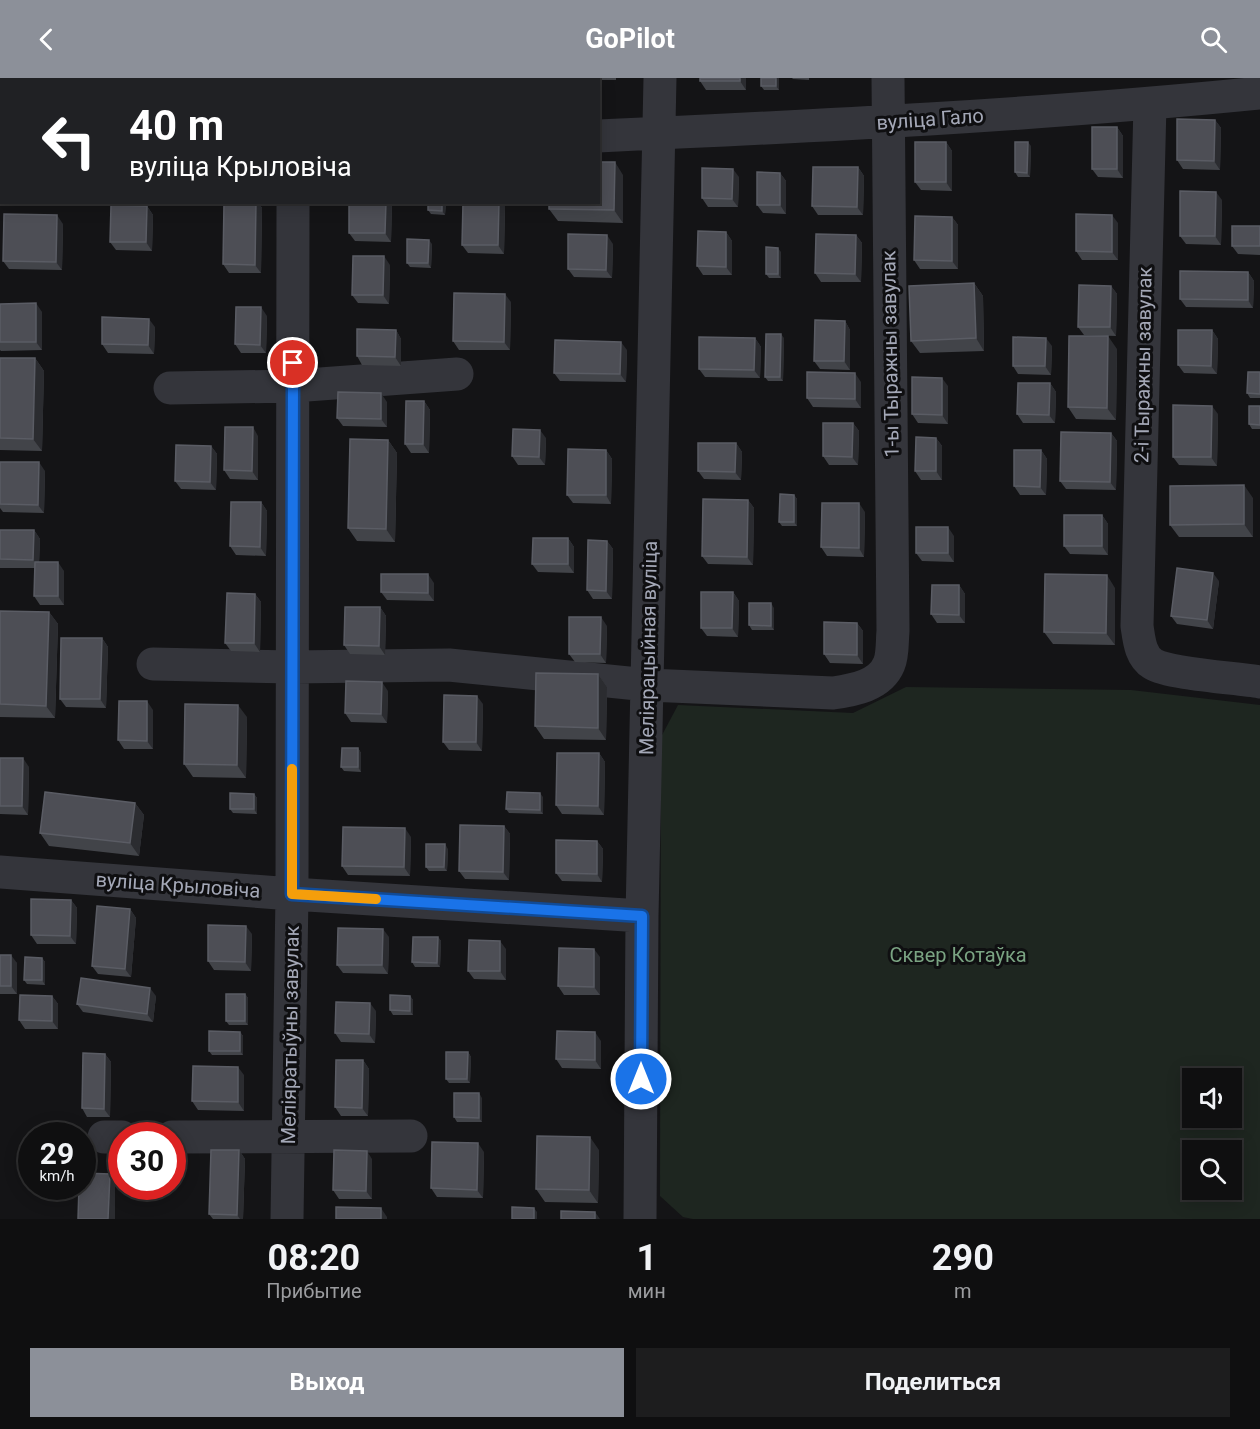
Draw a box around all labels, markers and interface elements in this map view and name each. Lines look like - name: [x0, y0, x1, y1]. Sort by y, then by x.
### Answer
- icon: back: [30, 23, 63, 56]
- text: GoPilot: [585, 23, 675, 55]
- icon: search: [1197, 23, 1230, 56]
- text: 40 m: [129, 101, 224, 150]
- icon: left: [30, 102, 108, 180]
- street label: вуліца Гало: [876, 103, 984, 135]
- text: вуліца Крыловіча: [129, 151, 352, 183]
- street label: 1-ы Тыражны завулак: [876, 250, 904, 458]
- street label: 2-і Тыражны завулак: [1129, 266, 1157, 463]
- pin: [267, 337, 318, 388]
- icon: arrive: [276, 346, 309, 379]
- street label: Меліярацыйная вуліца: [634, 541, 662, 755]
- street label: вуліца Крыловіча: [95, 867, 261, 903]
- street label: Меліяратыўны завулак: [276, 925, 304, 1145]
- park label: Сквер Котаўка: [889, 943, 1027, 967]
- position arrow: [609, 1047, 673, 1111]
- map controls: [1182, 1068, 1242, 1200]
- button: sound: [1182, 1068, 1242, 1128]
- speed limit sign: 30: [108, 1122, 186, 1200]
- text: 29: [40, 1136, 74, 1171]
- button: search: [1182, 1140, 1242, 1200]
- text: km/h: [39, 1167, 75, 1185]
- text: 08:20: [267, 1237, 360, 1279]
- text: 1: [636, 1237, 657, 1279]
- text: 290: [932, 1237, 994, 1279]
- text: Прибытие: [266, 1279, 362, 1303]
- text: мин: [628, 1279, 666, 1303]
- text: m: [954, 1279, 972, 1303]
- button: Выход: [30, 1348, 624, 1417]
- button: Поделиться: [636, 1348, 1230, 1417]

